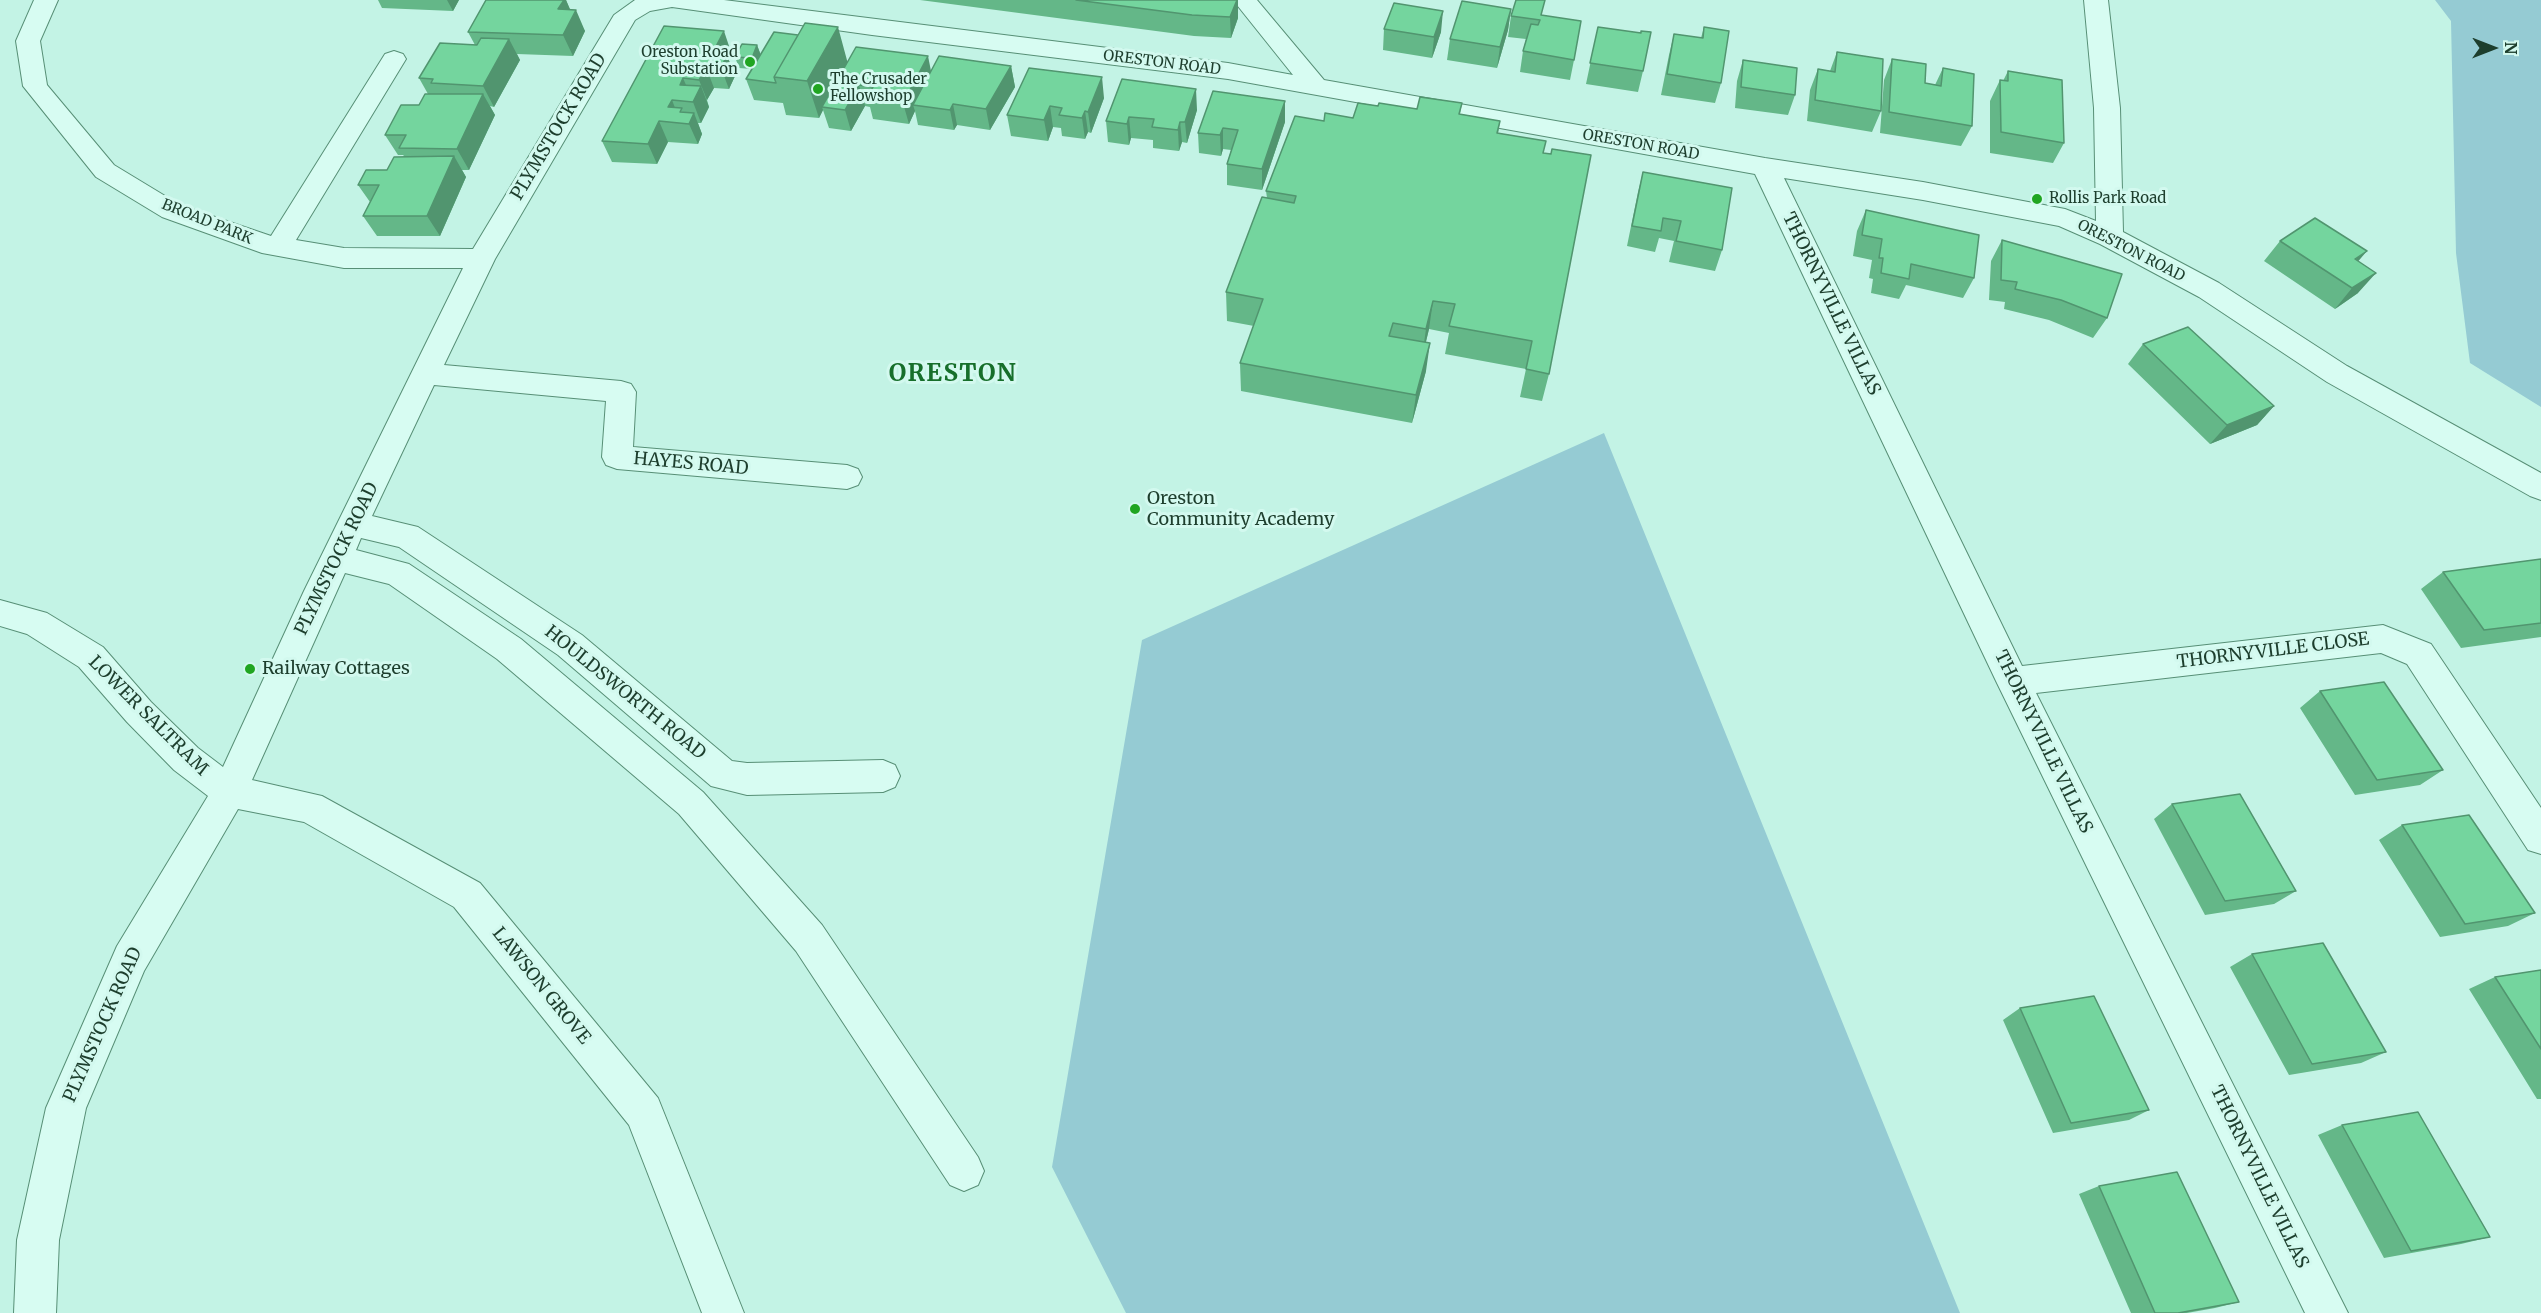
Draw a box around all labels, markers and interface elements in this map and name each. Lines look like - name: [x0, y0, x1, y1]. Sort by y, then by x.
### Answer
- north arrow: [2463, 18, 2523, 78]
- text: N: [2501, 42, 2521, 54]
- place label: Oreston Road Substation: [641, 44, 738, 79]
- street label: ORESTON ROAD: [1102, 47, 1222, 79]
- street label: PLYMSTOCK ROAD: [507, 50, 611, 204]
- marker: Oreston Road Substation: [743, 55, 757, 69]
- place label: The Crusader Fellowshop: [830, 71, 927, 106]
- marker: The Crusader Fellowshop: [811, 82, 825, 96]
- street label: ORESTON ROAD: [1581, 126, 1701, 164]
- place label: Rollis Park Road: [2049, 190, 2166, 208]
- marker: Rollis Park Road: [2030, 192, 2044, 206]
- street label: BROAD PARK: [159, 196, 255, 248]
- street label: THORNYVILLE VILLAS: [1777, 209, 1885, 399]
- street label: ORESTON ROAD: [2074, 216, 2188, 286]
- district label: ORESTON: [889, 360, 1017, 388]
- street label: HAYES ROAD: [633, 448, 749, 480]
- street label: PLYMSTOCK ROAD: [291, 479, 383, 639]
- place label: Oreston Community Academy: [1147, 488, 1334, 530]
- marker: Oreston Community Academy: [1128, 502, 1142, 516]
- street label: HOULDSWORTH ROAD: [540, 621, 710, 765]
- street label: THORNYVILLE CLOSE: [2176, 628, 2370, 674]
- street label: THORNYVILLE VILLAS: [1989, 647, 2097, 837]
- street label: LOWER SALTRAM: [84, 652, 212, 780]
- place label: Railway Cottages: [262, 658, 410, 680]
- marker: Railway Cottages: [243, 662, 257, 676]
- street label: LAWSON GROVE: [487, 923, 595, 1049]
- street label: PLYMSTOCK ROAD: [59, 944, 147, 1106]
- street label: THORNYVILLE VILLAS: [2205, 1082, 2313, 1272]

